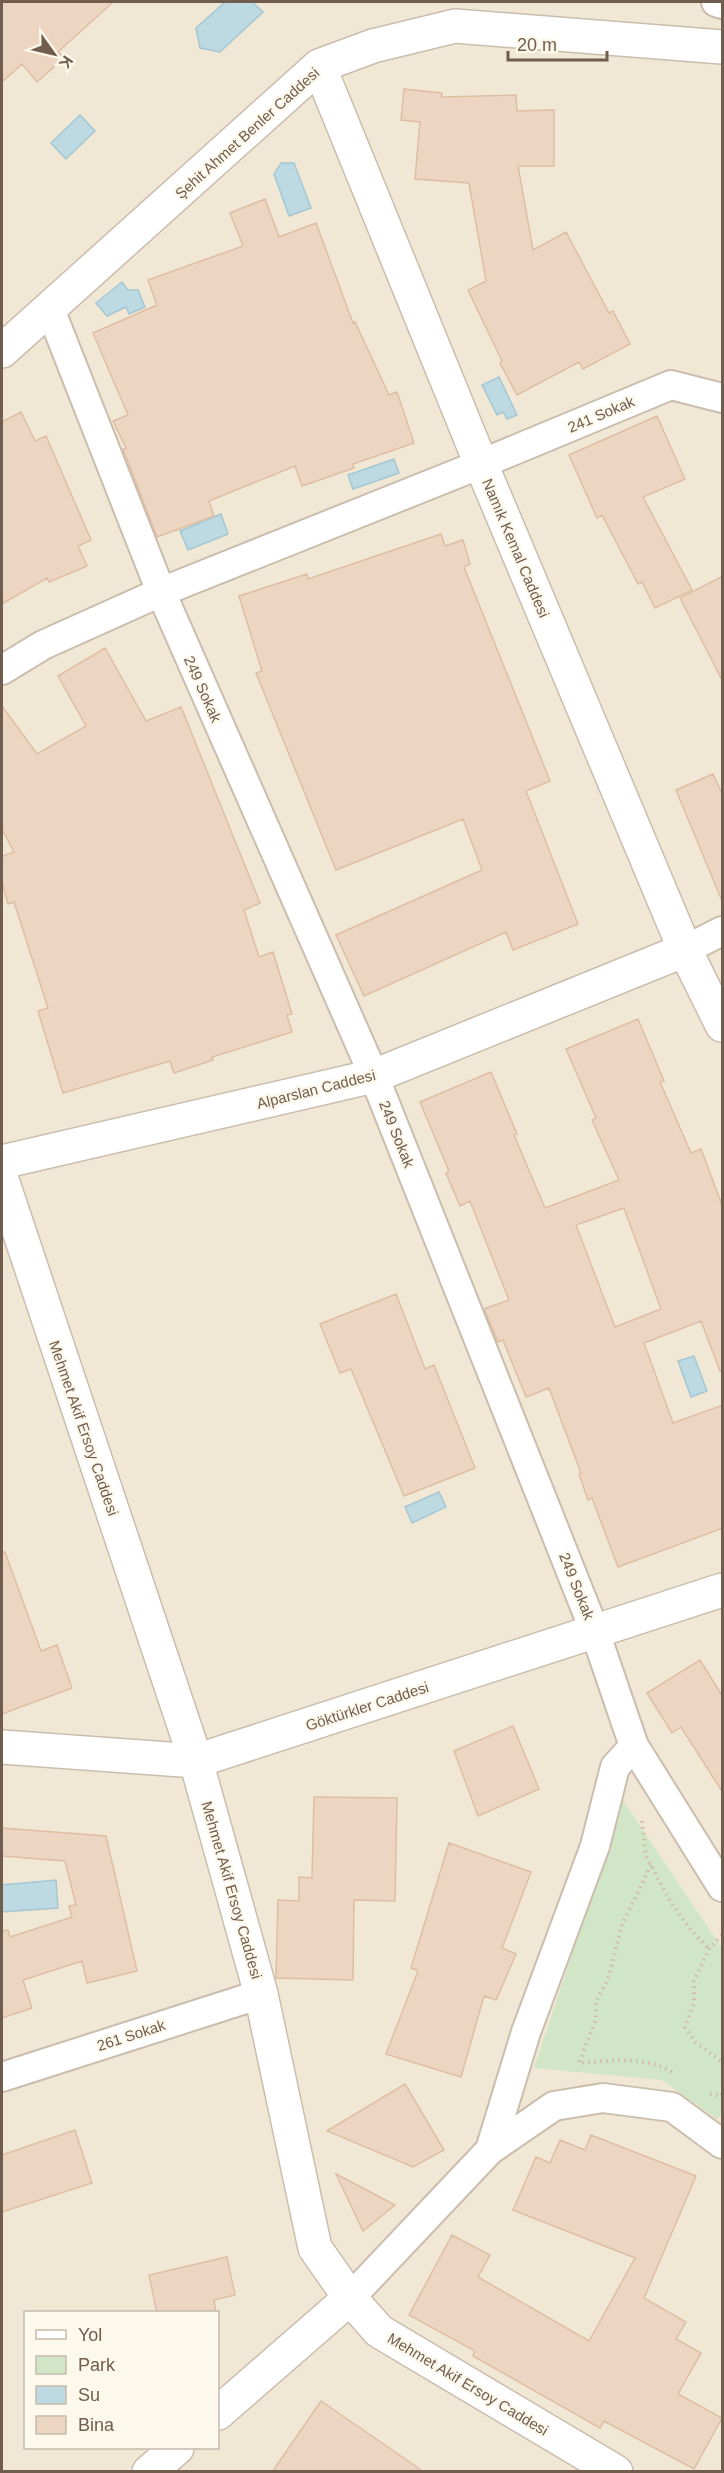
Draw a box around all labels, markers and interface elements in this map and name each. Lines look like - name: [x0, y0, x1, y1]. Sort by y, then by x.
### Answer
- north arrow: [24, 24, 84, 84]
- scale bar: [508, 24, 607, 62]
- text: 20 m: [517, 35, 557, 55]
- text: K: [55, 53, 76, 72]
- street label: Şehit Ahmet Benler Caddesi: [172, 64, 322, 202]
- street label: 241 Sokak: [565, 392, 637, 436]
- street label: Namık Kemal Caddesi: [479, 476, 553, 620]
- street label: 249 Sokak: [181, 653, 225, 725]
- street label: Alparslan Caddesi: [255, 1066, 377, 1112]
- street label: 249 Sokak: [376, 1098, 418, 1171]
- street label: Mehmet Akif Ersoy Caddesi: [46, 1338, 122, 1518]
- street label: 249 Sokak: [556, 1550, 598, 1623]
- street label: Göktürkler Caddesi: [303, 1678, 431, 1734]
- street label: Mehmet Akif Ersoy Caddesi: [198, 1799, 266, 1981]
- street label: 261 Sokak: [95, 2016, 168, 2054]
- legend: [24, 2311, 219, 2449]
- text: Yol: [78, 2325, 102, 2345]
- street label: Mehmet Akif Ersoy Caddesi: [385, 2329, 551, 2439]
- text: Park: [78, 2355, 116, 2375]
- text: Su: [78, 2385, 100, 2405]
- text: Bina: [78, 2415, 115, 2435]

